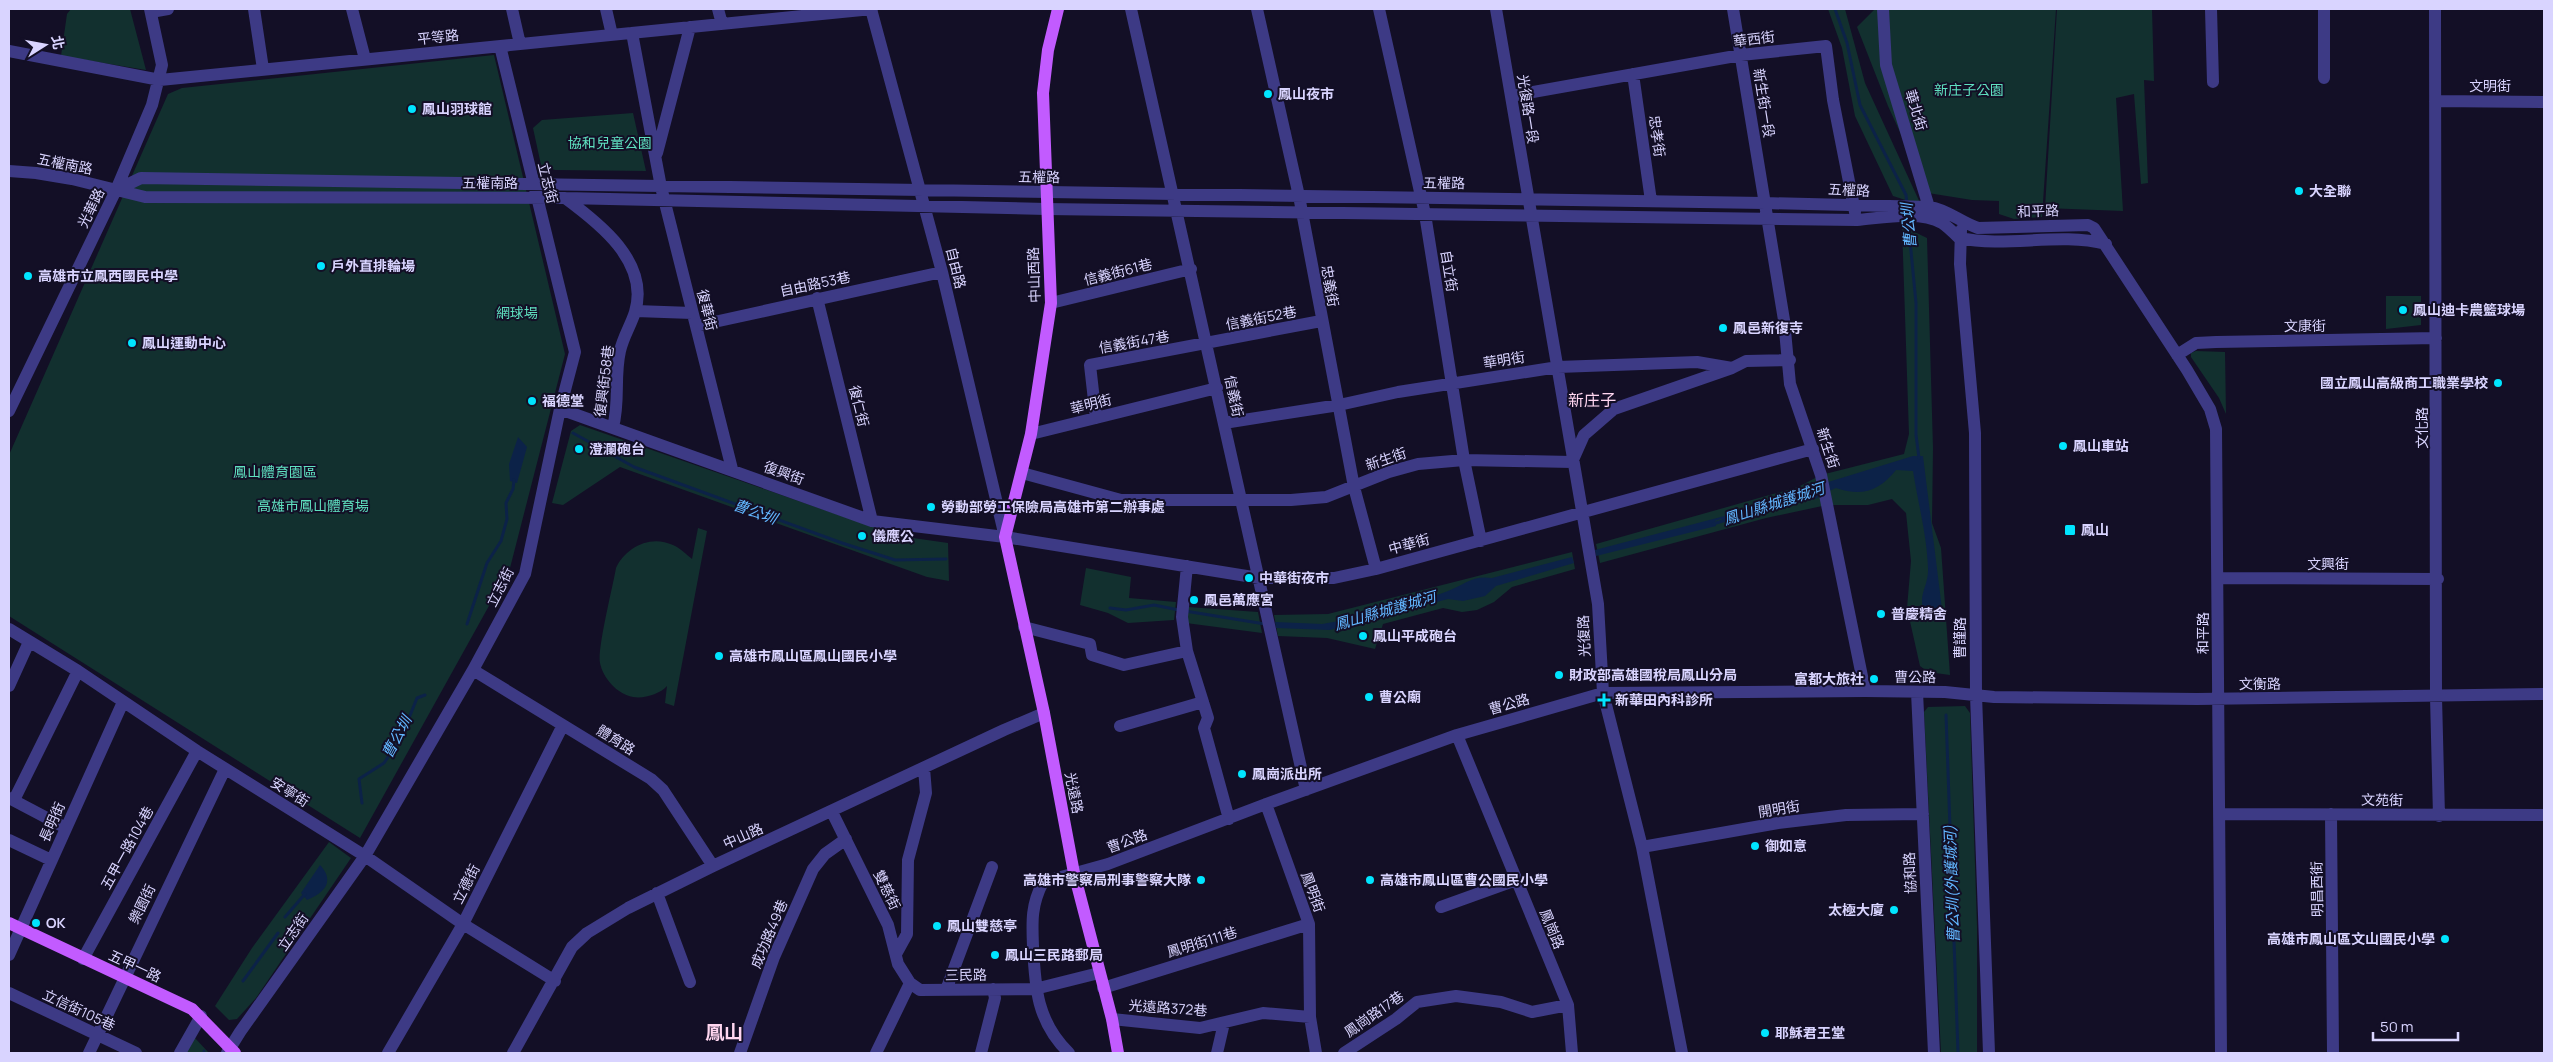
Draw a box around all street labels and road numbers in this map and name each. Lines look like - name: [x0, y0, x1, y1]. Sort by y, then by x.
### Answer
- street label: 平等路: [416, 25, 460, 48]
- street label: 華西街: [1732, 27, 1776, 50]
- street label: 新生街一段: [1750, 67, 1779, 139]
- street label: 光復路一段: [1514, 73, 1543, 145]
- street label: 文明街: [2469, 76, 2511, 95]
- street label: 華北街: [1901, 87, 1932, 133]
- street label: 忠孝街: [1645, 114, 1670, 158]
- street label: 五權南路: [36, 149, 94, 178]
- street label: 立志街: [534, 160, 563, 206]
- street label: 五權路: [1018, 167, 1060, 186]
- street label: 五權南路: [462, 173, 518, 192]
- street label: 五權路: [1423, 173, 1465, 192]
- street label: 五權路: [1828, 179, 1870, 200]
- street label: 光華路: [73, 185, 108, 231]
- street label: 和平路: [2017, 200, 2059, 221]
- street label: 自由路: [942, 245, 971, 291]
- street label: 中山西路: [1023, 247, 1044, 303]
- street label: 自立街: [1437, 249, 1462, 293]
- street label: 信義街61巷: [1082, 254, 1154, 289]
- street label: 忠義街: [1317, 264, 1343, 308]
- street label: 自由路53巷: [778, 267, 852, 300]
- street label: 復華街: [693, 287, 722, 333]
- street label: 信義街52巷: [1224, 301, 1298, 334]
- street label: 文康街: [2284, 316, 2326, 335]
- street label: 信義街47巷: [1097, 326, 1171, 357]
- street label: 復興街58巷: [590, 344, 617, 418]
- street label: 華明街: [1482, 347, 1526, 372]
- street label: 信義街: [1221, 373, 1248, 418]
- street label: 復仁街: [845, 383, 874, 429]
- street label: 華明街: [1068, 389, 1114, 418]
- street label: 文化路: [2412, 407, 2431, 449]
- street label: 新生街: [1813, 425, 1844, 471]
- street label: 新生街: [1363, 443, 1409, 474]
- street label: 復興街: [761, 456, 807, 489]
- street label: 中華街: [1386, 529, 1432, 558]
- street label: 文興街: [2307, 554, 2349, 573]
- street label: 立志街: [482, 564, 518, 610]
- street label: 和平路: [2193, 612, 2212, 654]
- street label: 光復路: [1573, 615, 1594, 657]
- street label: 曹謹路: [1950, 617, 1969, 659]
- street label: 曹公路: [1894, 667, 1936, 686]
- street label: 文衡路: [2239, 674, 2281, 693]
- street label: 曹公路: [1486, 689, 1532, 718]
- street label: 體育路: [593, 720, 639, 759]
- street label: 光遠路: [1061, 770, 1088, 815]
- street label: 安寧街: [267, 772, 313, 811]
- street label: 文苑街: [2361, 790, 2403, 809]
- street label: 開明街: [1757, 796, 1801, 821]
- street label: 長明街: [34, 799, 69, 845]
- street label: 五甲一路104巷: [96, 803, 157, 893]
- street label: 中山路: [720, 818, 766, 853]
- street label: 曹公路: [1104, 824, 1150, 857]
- street label: 協和路: [1899, 852, 1920, 894]
- street label: 立德街: [448, 861, 484, 907]
- street label: 明昌西街: [2307, 861, 2326, 917]
- street label: 雙慈街: [870, 867, 905, 913]
- street label: 鳳明街: [1297, 869, 1330, 915]
- street label: 樂園街: [124, 881, 159, 927]
- street label: 成功路49巷: [746, 897, 792, 971]
- street label: 鳳崗路: [1536, 906, 1569, 952]
- street label: 立志街: [273, 909, 312, 954]
- street label: 鳳明街111巷: [1164, 922, 1239, 961]
- street label: 五甲一路: [106, 945, 165, 986]
- street label: 三民路: [945, 965, 987, 984]
- street label: 立信街105巷: [40, 984, 119, 1035]
- street label: 鳳崗路17巷: [1340, 986, 1407, 1041]
- street label: 光遠路372巷: [1128, 995, 1208, 1020]

